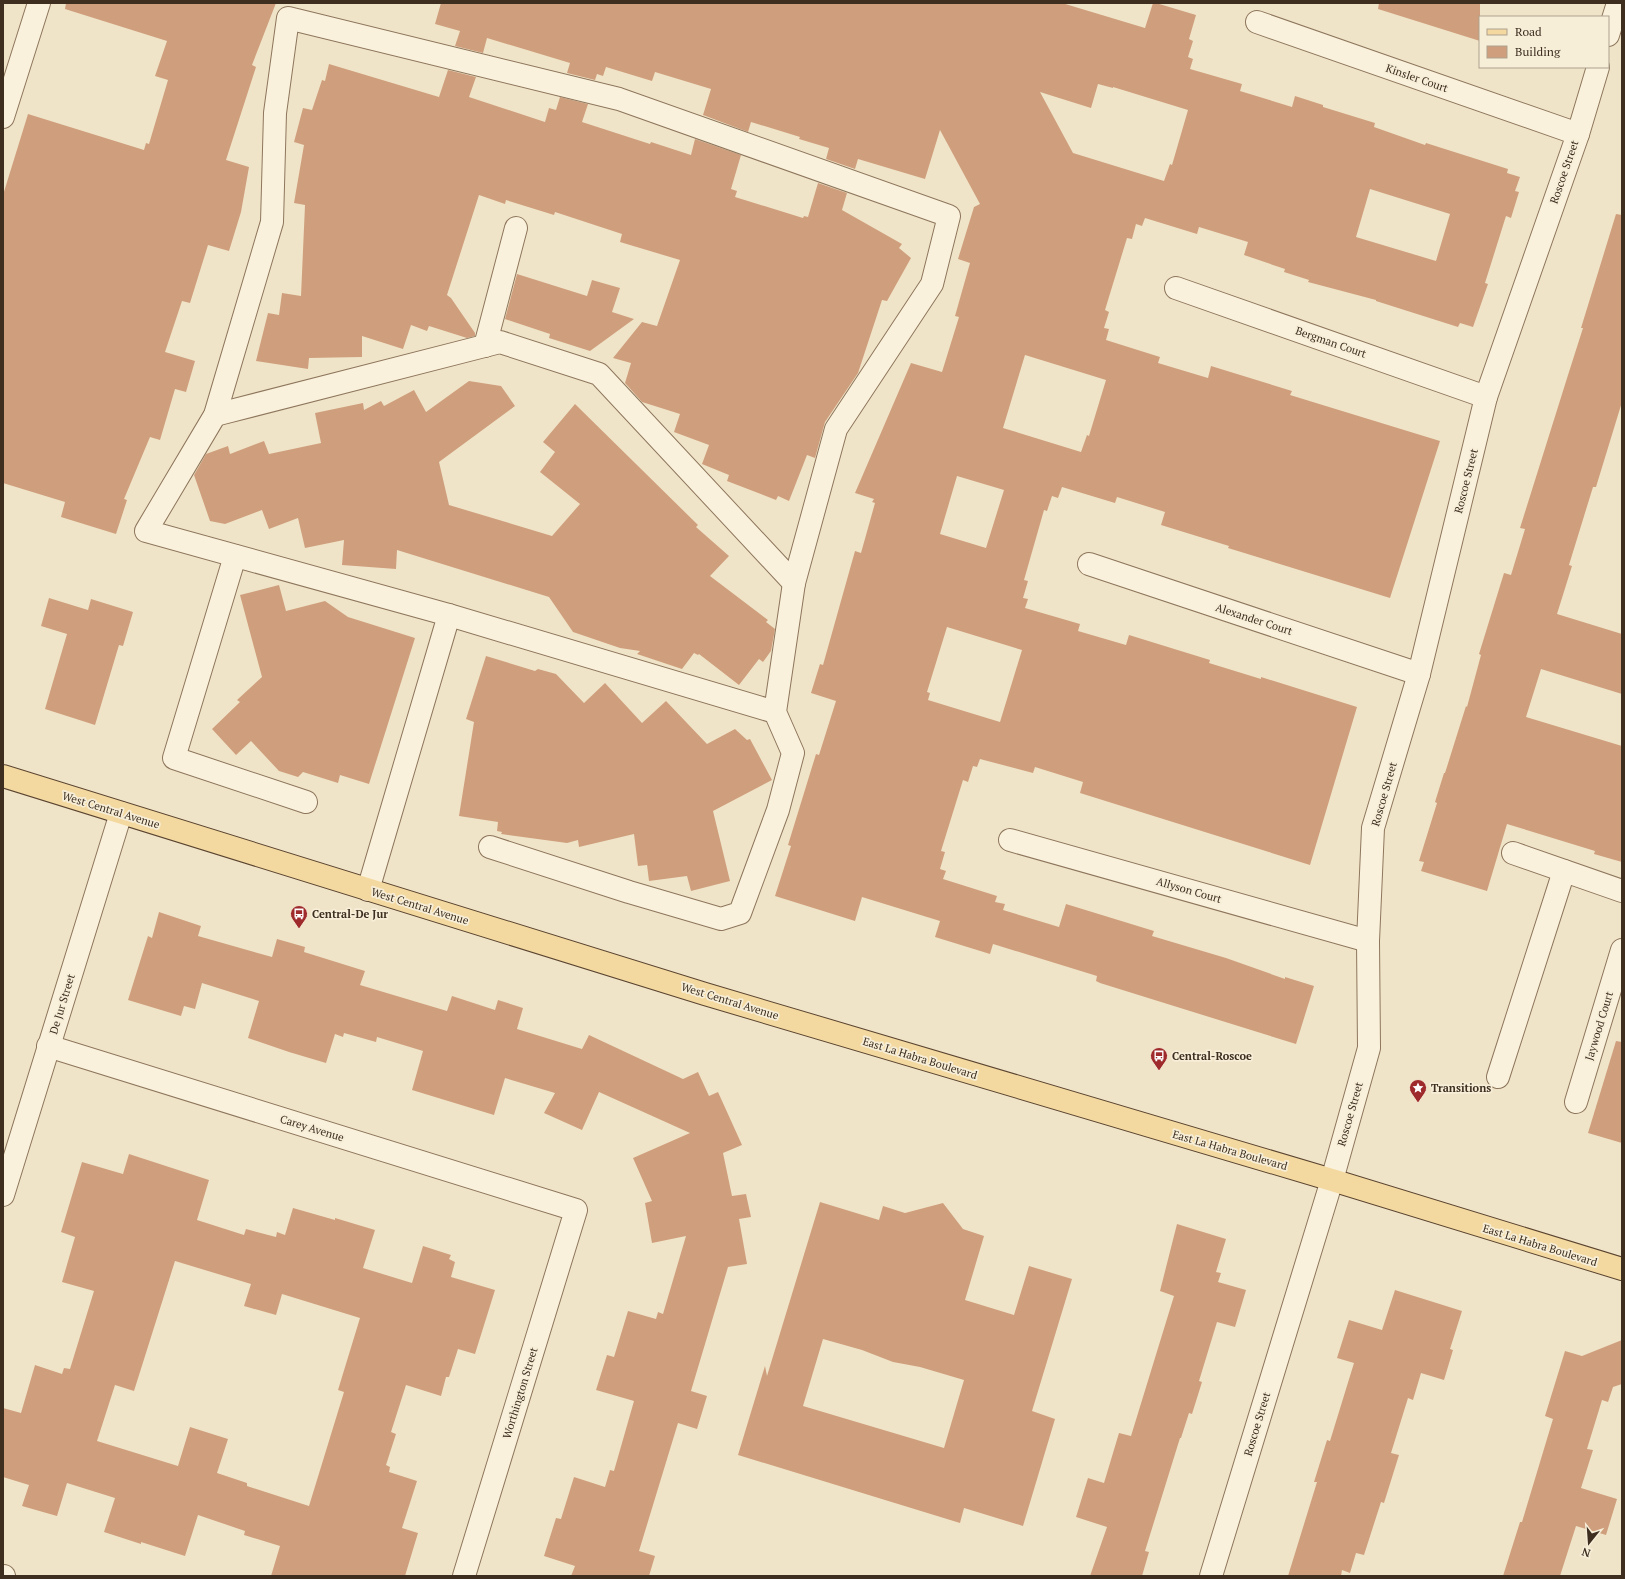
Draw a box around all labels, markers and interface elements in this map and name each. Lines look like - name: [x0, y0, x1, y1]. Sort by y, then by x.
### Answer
- legend: [1479, 16, 1609, 68]
- text: Road: [1515, 24, 1542, 39]
- text: Building: [1515, 44, 1561, 59]
- street label: Kinsler Court: [1384, 61, 1450, 95]
- street label: Roscoe Street: [1547, 138, 1581, 206]
- street label: Bergman Court: [1294, 323, 1368, 361]
- street label: Roscoe Street: [1451, 447, 1481, 515]
- street label: Alexander Court: [1214, 600, 1294, 638]
- street label: Roscoe Street: [1368, 760, 1400, 828]
- street label: West Central Avenue: [61, 789, 162, 832]
- street label: Allyson Court: [1155, 874, 1223, 906]
- street label: West Central Avenue: [370, 885, 471, 928]
- bus stop icon: Central-De Jur: [289, 904, 309, 929]
- place label: Central-De Jur: [312, 907, 388, 921]
- street label: De Jur Street: [46, 972, 78, 1036]
- street label: West Central Avenue: [680, 980, 781, 1023]
- street label: Jaywood Court: [1582, 990, 1616, 1062]
- street label: East La Habra Boulevard: [861, 1034, 979, 1082]
- bus stop icon: Central-Roscoe: [1149, 1046, 1169, 1071]
- place label: Central-Roscoe: [1172, 1049, 1252, 1063]
- place icon: Transitions: [1408, 1078, 1428, 1103]
- street label: Roscoe Street: [1334, 1080, 1366, 1148]
- place label: Transitions: [1431, 1081, 1491, 1095]
- street label: Carey Avenue: [278, 1112, 346, 1145]
- street label: East La Habra Boulevard: [1171, 1127, 1289, 1173]
- street label: East La Habra Boulevard: [1481, 1221, 1599, 1269]
- street label: Worthington Street: [499, 1346, 541, 1440]
- street label: Roscoe Street: [1241, 1390, 1273, 1458]
- north arrow: [1569, 1523, 1609, 1563]
- text: N: [1579, 1544, 1592, 1560]

